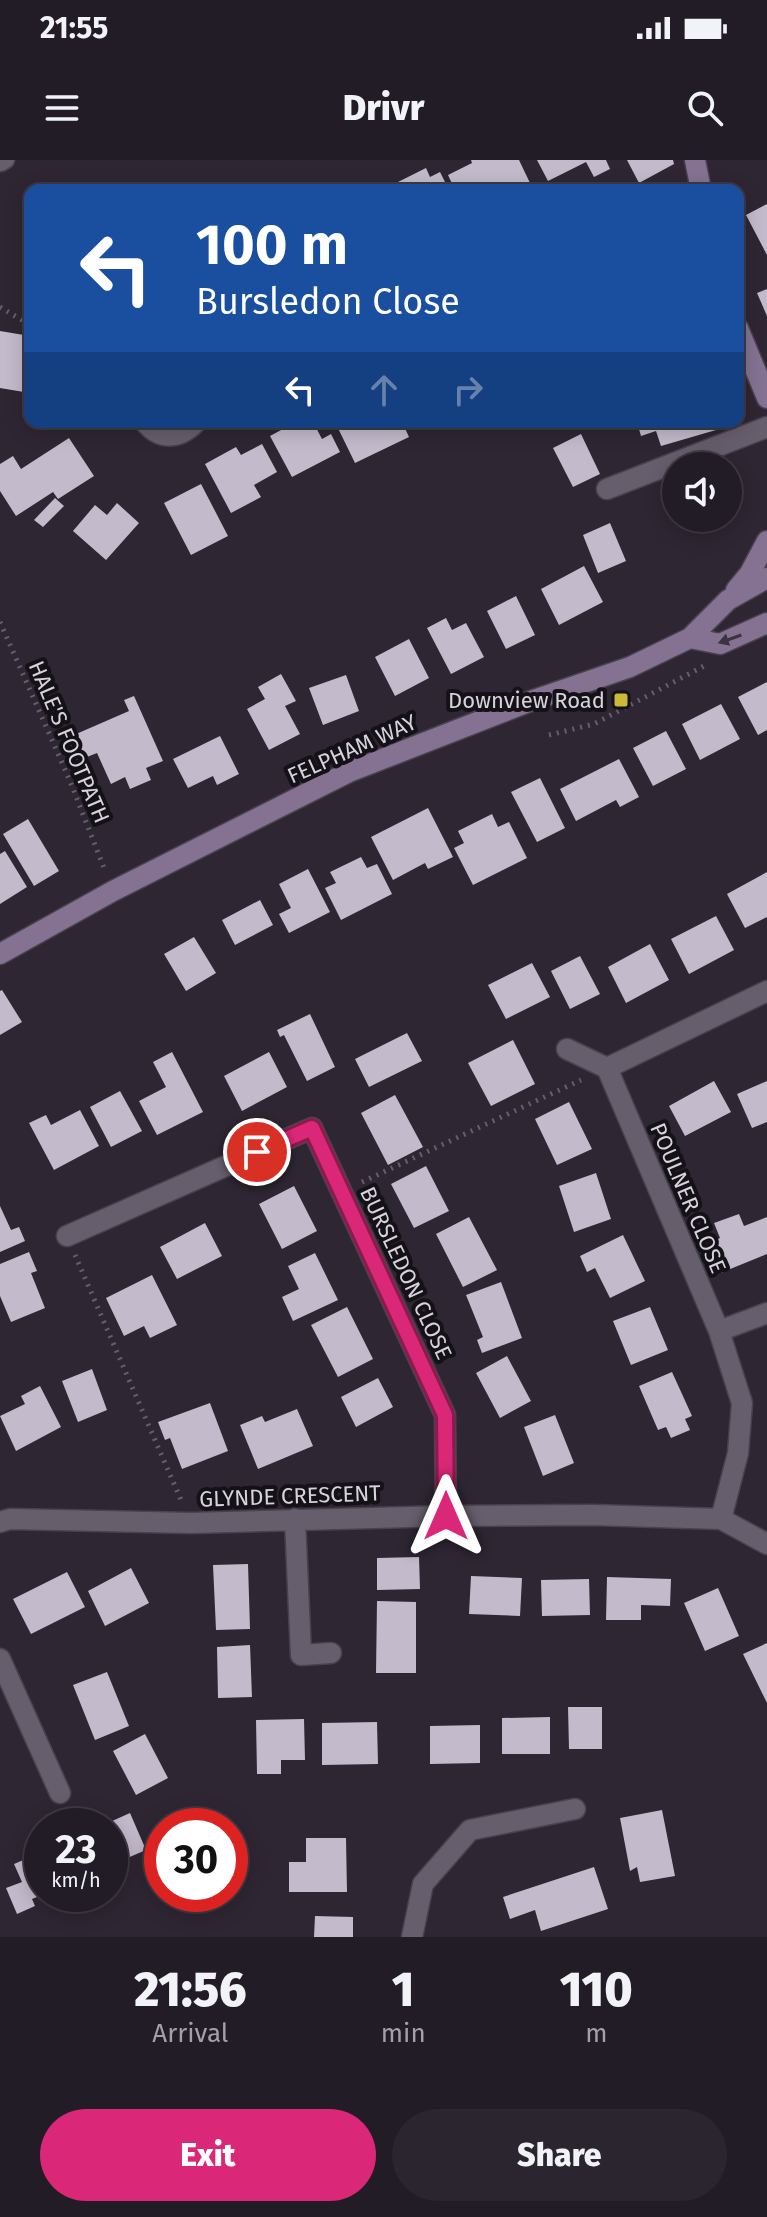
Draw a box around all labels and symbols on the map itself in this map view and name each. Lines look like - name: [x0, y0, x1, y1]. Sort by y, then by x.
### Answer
- one-way arrow: [718, 633, 742, 645]
- street label: HALE'S FOOTPATH: [23, 657, 115, 827]
- place label: Downview Road: [448, 687, 605, 714]
- marker: Downview Road: [612, 691, 630, 709]
- street label: FELPHAM WAY: [283, 708, 421, 790]
- pin: [223, 1118, 291, 1186]
- street label: POULNER CLOSE: [644, 1119, 732, 1277]
- street label: BURSLEDON CLOSE: [354, 1182, 458, 1364]
- position arrow: [404, 1474, 488, 1558]
- street label: GLYNDE CRESCENT: [199, 1479, 382, 1513]
- speed limit sign: 30: [144, 1808, 248, 1912]

